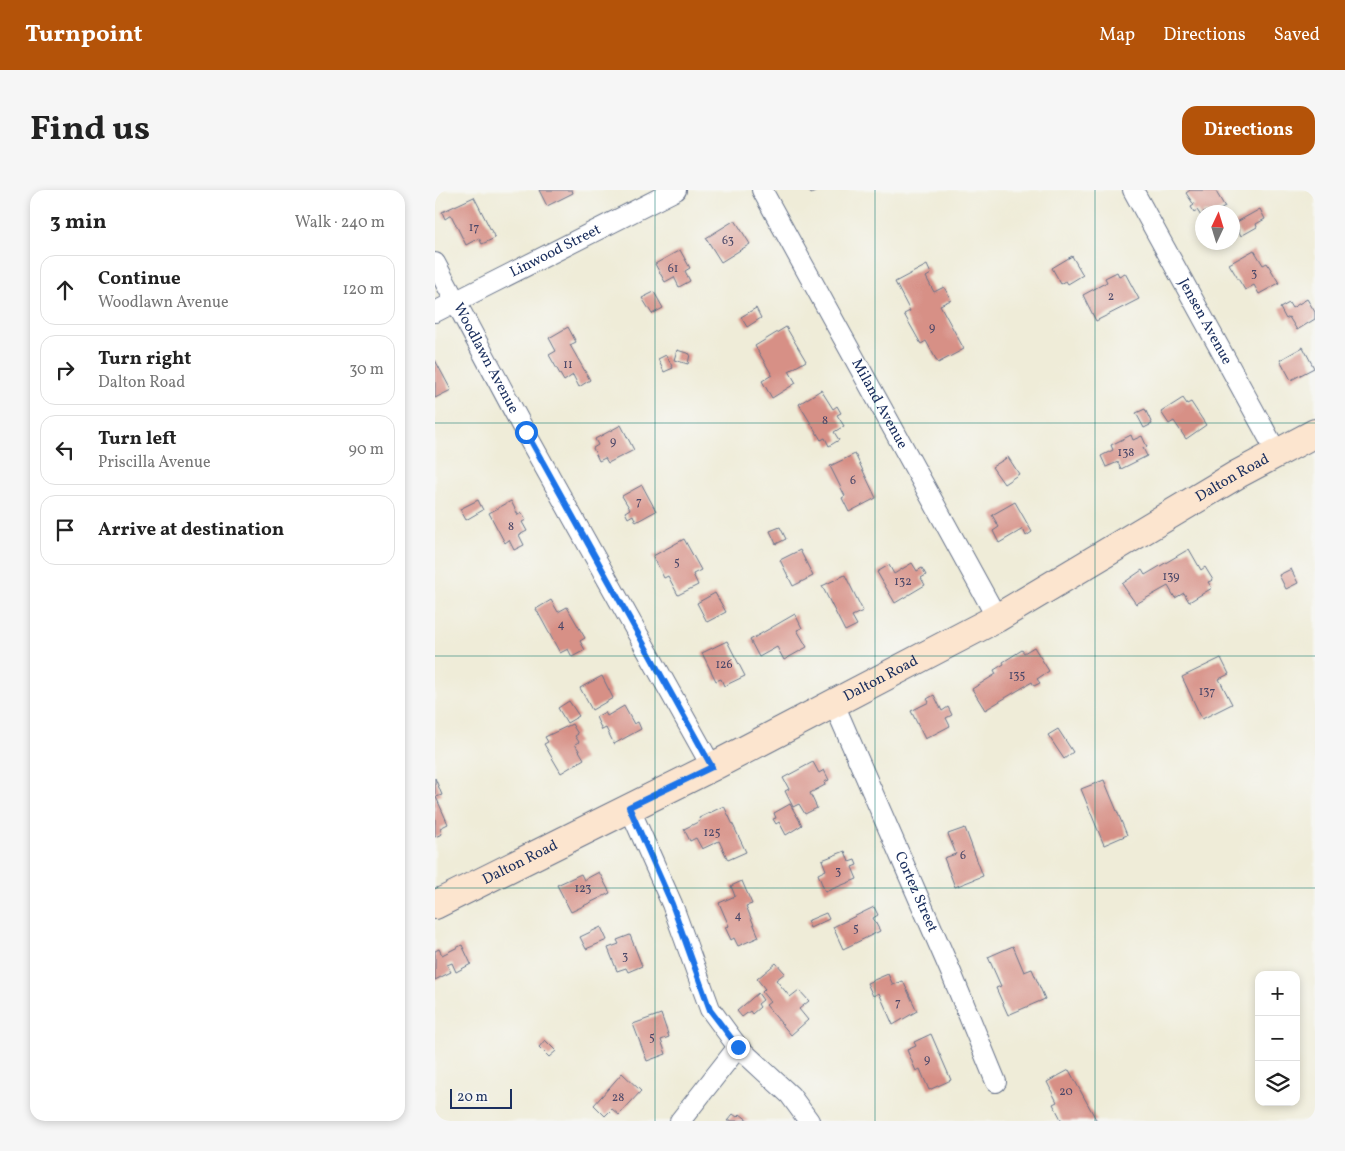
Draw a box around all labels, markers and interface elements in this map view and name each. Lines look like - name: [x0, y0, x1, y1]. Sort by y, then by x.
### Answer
- text: Turnpoint: [25, 18, 143, 52]
- text: Map: [1099, 23, 1135, 48]
- text: Directions: [1163, 23, 1246, 48]
- text: Saved: [1274, 23, 1320, 48]
- text: Find us: [30, 106, 150, 154]
- button: Directions: [1182, 106, 1315, 155]
- north arrow: [1195, 205, 1240, 250]
- text: 3 min: [50, 208, 106, 237]
- text: Walk · 240 m: [295, 212, 385, 234]
- street label: Linwood Street: [506, 219, 605, 283]
- house number: 17: [469, 220, 479, 236]
- house number: 63: [722, 233, 734, 249]
- house number: 61: [668, 261, 678, 277]
- text: Continue: [98, 266, 181, 292]
- house number: 3: [1251, 266, 1257, 282]
- street label: Jensen Avenue: [1173, 275, 1237, 369]
- icon: ahead: [51, 276, 79, 304]
- text: 120 m: [342, 279, 384, 301]
- house number: 2: [1108, 289, 1114, 305]
- text: Woodlawn Avenue: [98, 292, 229, 314]
- street label: Woodlawn Avenue: [448, 299, 524, 417]
- house number: 9: [929, 320, 935, 336]
- text: Turn right: [98, 346, 191, 372]
- street label: Miland Avenue: [846, 355, 913, 453]
- icon: right: [51, 356, 79, 384]
- house number: 11: [563, 357, 573, 373]
- text: 30 m: [349, 359, 384, 381]
- text: Dalton Road: [98, 372, 185, 394]
- house number: 8: [822, 413, 828, 429]
- route start: [515, 421, 538, 444]
- text: Turn left: [98, 426, 177, 452]
- house number: 9: [610, 434, 616, 450]
- icon: left: [51, 436, 79, 464]
- text: 90 m: [348, 439, 384, 461]
- house number: 138: [1118, 445, 1134, 461]
- street label: Dalton Road: [1192, 449, 1273, 508]
- text: Priscilla Avenue: [98, 452, 211, 474]
- house number: 6: [850, 473, 856, 489]
- house number: 7: [636, 494, 642, 510]
- icon: arrive: [51, 516, 79, 544]
- text: Arrive at destination: [98, 517, 284, 543]
- house number: 8: [508, 519, 514, 535]
- house number: 5: [674, 555, 680, 571]
- house number: 139: [1163, 569, 1179, 585]
- house number: 132: [894, 574, 912, 590]
- house number: 4: [557, 617, 565, 633]
- street label: Dalton Road: [840, 650, 922, 707]
- house number: 126: [715, 657, 733, 673]
- house number: 135: [1009, 668, 1026, 684]
- house number: 137: [1199, 684, 1215, 700]
- house number: 125: [704, 825, 721, 841]
- street label: Dalton Road: [479, 835, 561, 890]
- street label: Cortez Street: [889, 848, 943, 936]
- house number: 6: [960, 848, 966, 864]
- house number: 3: [835, 864, 841, 880]
- house number: 123: [575, 881, 591, 897]
- house number: 4: [734, 908, 742, 924]
- house number: 5: [853, 921, 859, 937]
- house number: 3: [622, 949, 628, 965]
- map controls: [1255, 971, 1300, 1106]
- button: +: [1255, 971, 1300, 1016]
- house number: 7: [895, 995, 901, 1011]
- button: −: [1255, 1016, 1300, 1061]
- house number: 5: [649, 1030, 655, 1046]
- route end: [727, 1036, 750, 1059]
- house number: 9: [924, 1052, 930, 1068]
- button: layers: [1255, 1061, 1300, 1106]
- house number: 20: [1059, 1084, 1073, 1100]
- scale bar: [450, 1086, 513, 1109]
- text: 20 m: [457, 1088, 488, 1107]
- house number: 28: [612, 1090, 624, 1106]

